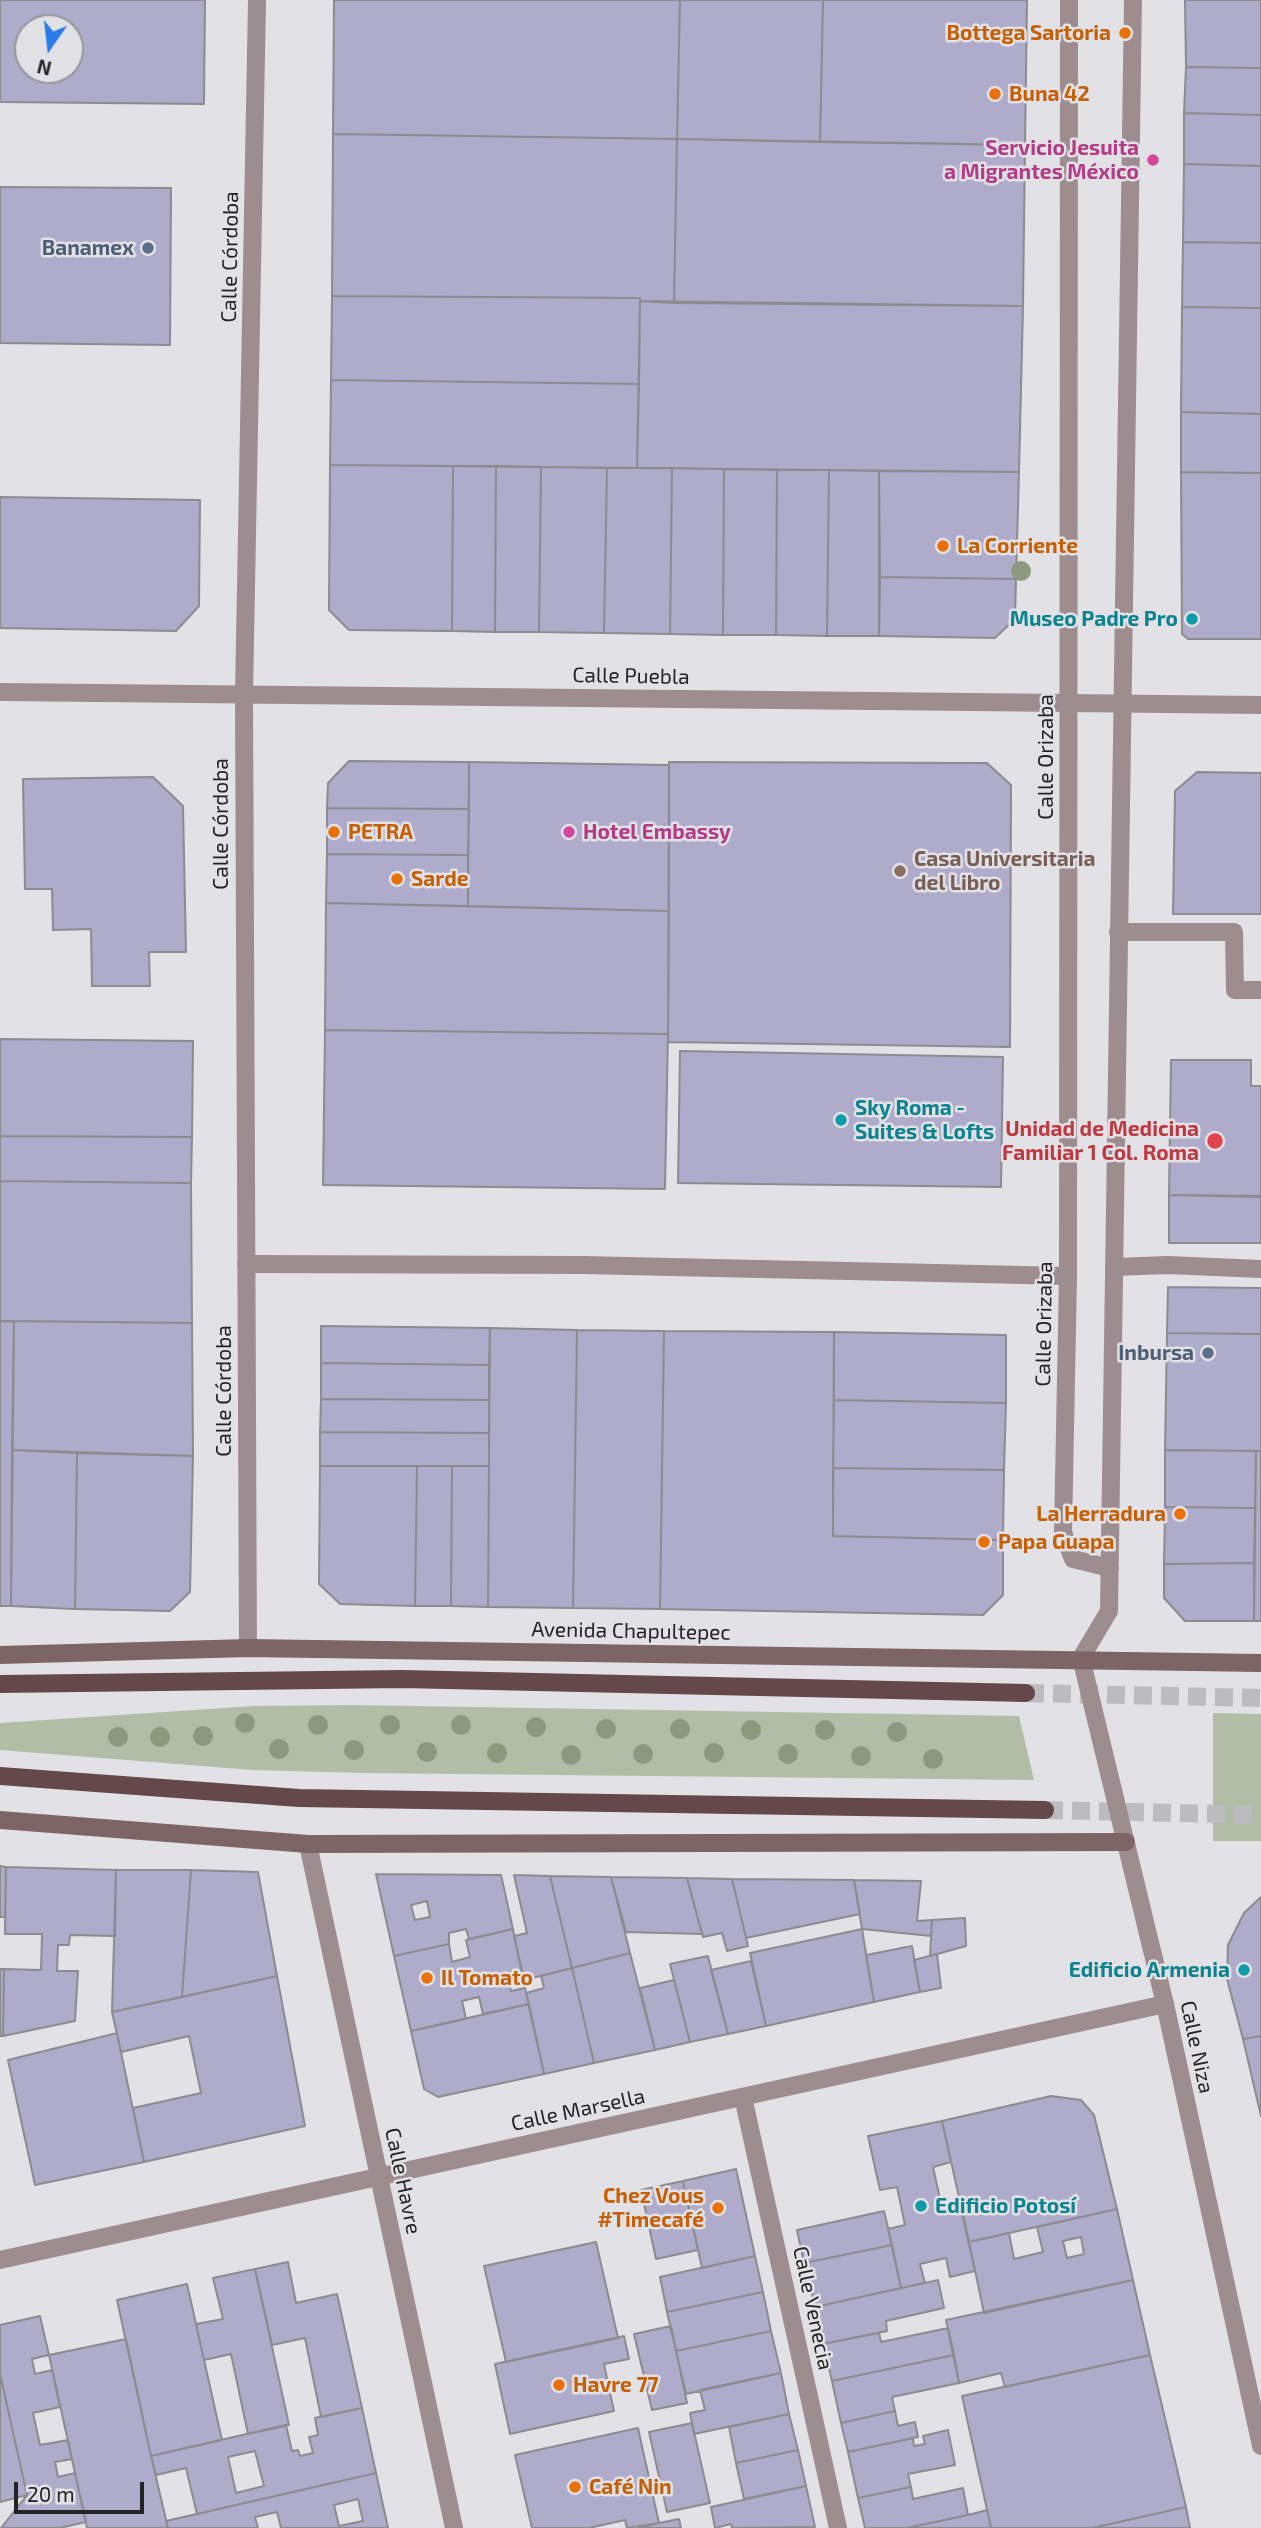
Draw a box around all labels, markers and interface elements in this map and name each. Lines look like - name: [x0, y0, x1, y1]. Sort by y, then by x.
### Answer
- north arrow: [14, 14, 84, 84]
- place label: Bottega Sartoria: [947, 20, 1111, 46]
- marker: Bottega Sartoria: [1117, 25, 1133, 41]
- text: N: [35, 55, 54, 81]
- place label: Buna 42: [1009, 81, 1090, 107]
- marker: Buna 42: [987, 86, 1003, 102]
- place label: Servicio Jesuita a Migrantes México: [944, 135, 1139, 185]
- marker: Servicio Jesuita a Migrantes México: [1145, 152, 1161, 168]
- street label: Calle Córdoba: [216, 191, 244, 323]
- place label: Banamex: [42, 235, 134, 261]
- marker: Banamex: [140, 240, 156, 256]
- place label: La Corriente: [957, 533, 1078, 559]
- marker: La Corriente: [935, 538, 951, 554]
- place label: Museo Padre Pro: [1010, 606, 1178, 632]
- marker: Museo Padre Pro: [1184, 611, 1200, 627]
- street label: Calle Puebla: [572, 662, 690, 690]
- street label: Calle Orizaba: [1033, 694, 1059, 820]
- street label: Calle Córdoba: [208, 758, 234, 890]
- place label: PETRA: [348, 819, 413, 845]
- place label: Hotel Embassy: [583, 819, 731, 845]
- marker: PETRA: [326, 824, 342, 840]
- marker: Hotel Embassy: [561, 824, 577, 840]
- place label: Casa Universitaria del Libro: [914, 846, 1096, 896]
- marker: Casa Universitaria del Libro: [892, 863, 908, 879]
- place label: Sarde: [411, 866, 469, 892]
- marker: Sarde: [389, 871, 405, 887]
- place label: Sky Roma - Suites & Lofts: [855, 1095, 994, 1145]
- marker: Sky Roma - Suites & Lofts: [833, 1112, 849, 1128]
- place label: Unidad de Medicina Familiar 1 Col. Roma: [1002, 1116, 1199, 1166]
- marker: Unidad de Medicina Familiar 1 Col. Roma: [1205, 1131, 1225, 1151]
- street label: Calle Orizaba: [1030, 1261, 1058, 1387]
- street label: Calle Córdoba: [211, 1325, 237, 1457]
- place label: Inbursa: [1118, 1340, 1194, 1366]
- marker: Inbursa: [1200, 1345, 1216, 1361]
- place label: La Herradura: [1036, 1501, 1166, 1527]
- marker: La Herradura: [1172, 1506, 1188, 1522]
- place label: Papa Guapa: [998, 1529, 1115, 1555]
- marker: Papa Guapa: [976, 1534, 992, 1550]
- street label: Avenida Chapultepec: [531, 1617, 731, 1645]
- place label: Edificio Armenia: [1069, 1957, 1230, 1983]
- marker: Edificio Armenia: [1236, 1962, 1252, 1978]
- place label: Il Tomato: [441, 1965, 533, 1991]
- marker: Il Tomato: [419, 1970, 435, 1986]
- street label: Calle Niza: [1175, 1998, 1219, 2096]
- street label: Calle Marsella: [509, 2084, 647, 2136]
- street label: Calle Havre: [379, 2126, 427, 2236]
- place label: Chez Vous #Timecafé: [597, 2183, 704, 2233]
- place label: Edificio Potosí: [935, 2193, 1076, 2219]
- marker: Edificio Potosí: [913, 2198, 929, 2214]
- marker: Chez Vous #Timecafé: [710, 2200, 726, 2216]
- street label: Calle Venecia: [788, 2244, 838, 2372]
- place label: Havre 77: [573, 2372, 659, 2398]
- marker: Havre 77: [551, 2377, 567, 2393]
- scale bar: [18, 2468, 147, 2512]
- place label: Café Nin: [589, 2474, 672, 2500]
- marker: Café Nin: [567, 2479, 583, 2495]
- text: 20 m: [27, 2481, 75, 2506]

